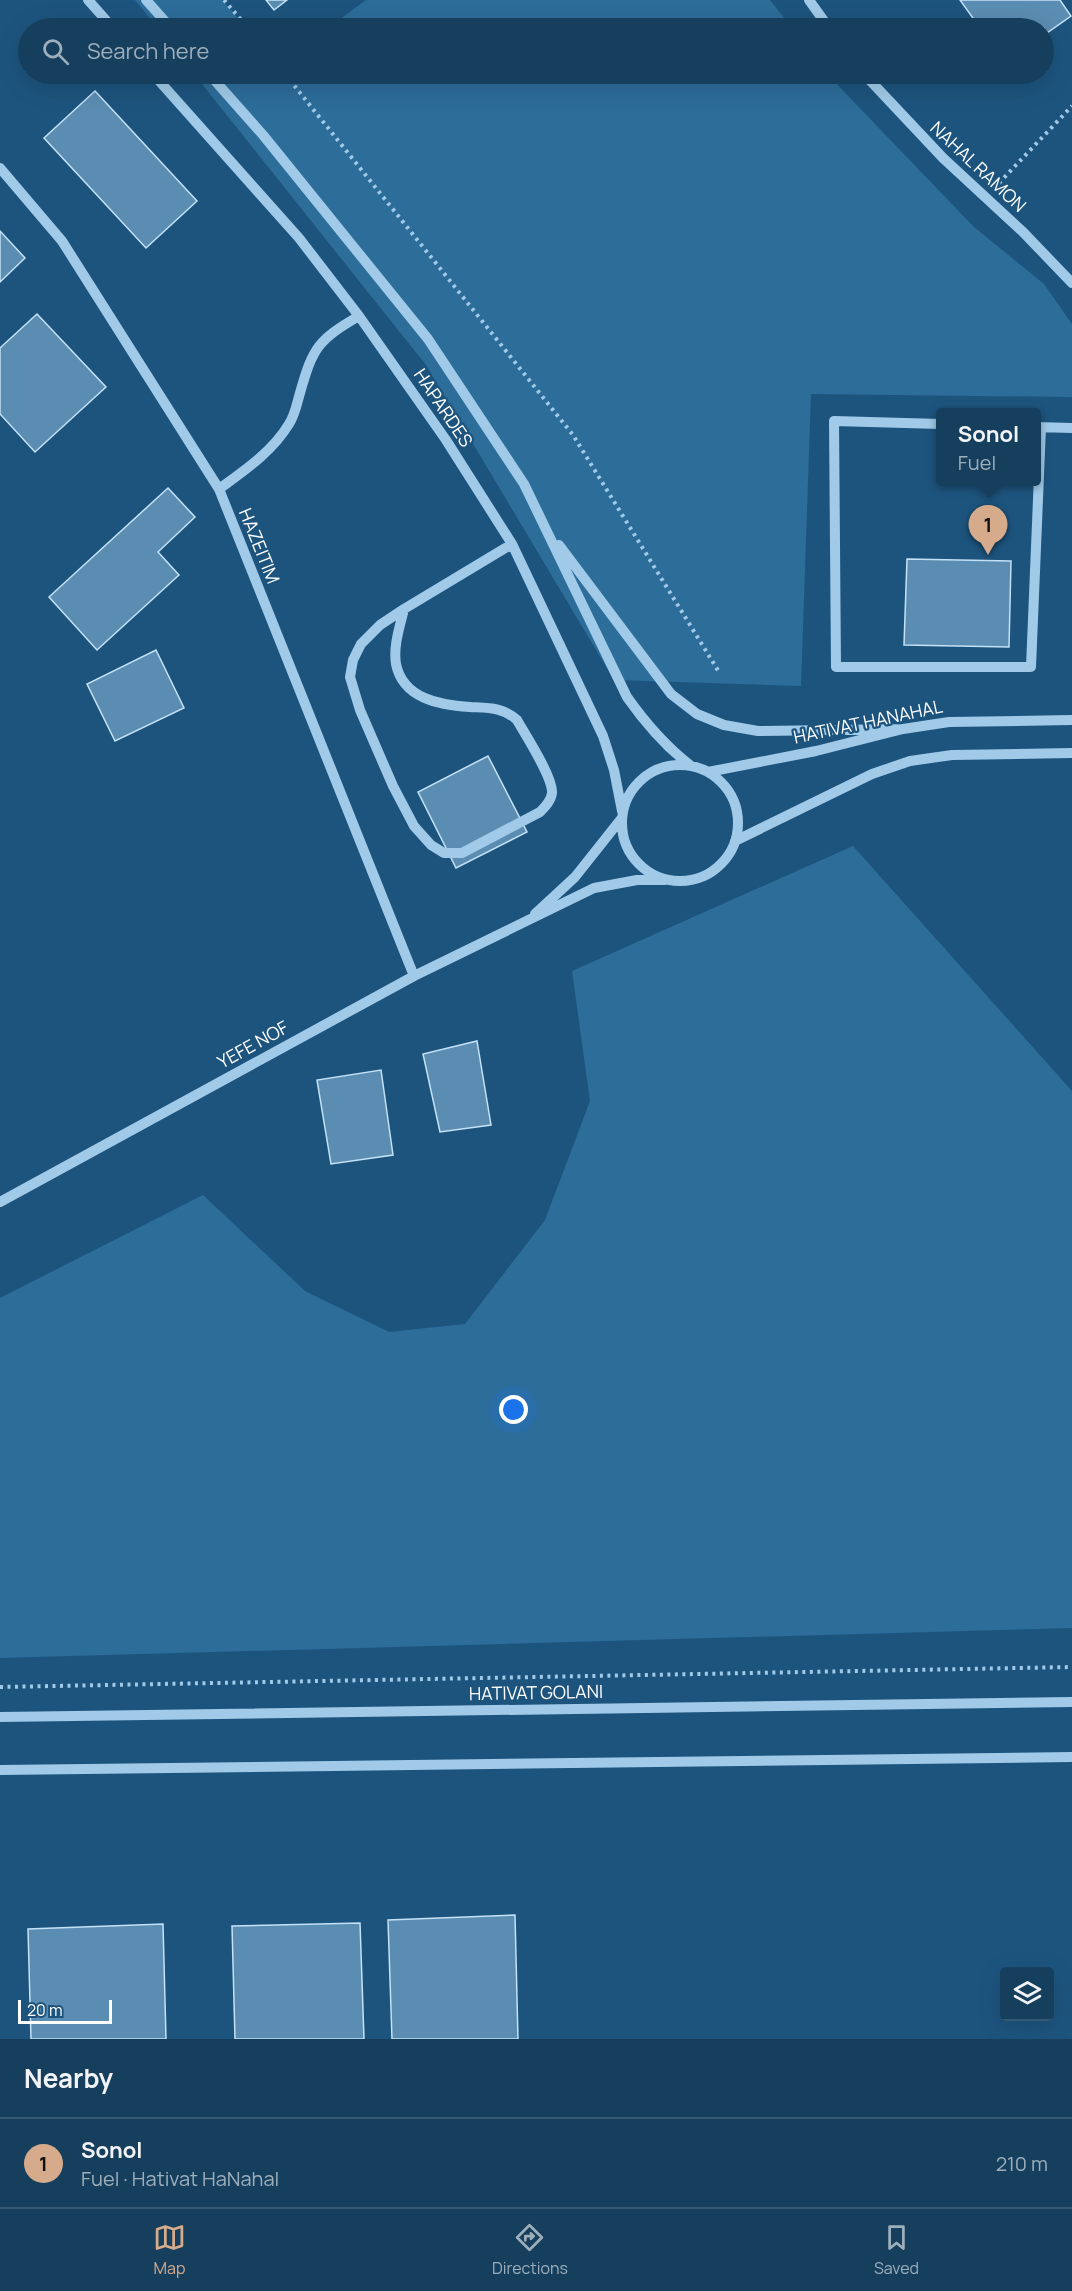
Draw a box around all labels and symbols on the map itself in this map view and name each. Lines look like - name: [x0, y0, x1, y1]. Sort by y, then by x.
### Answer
- street label: NAHAL RAMON: [926, 116, 1032, 217]
- street label: HAPARDES: [409, 364, 479, 451]
- street label: HAZEITIM: [234, 504, 286, 587]
- pin: 1: [968, 506, 1008, 555]
- street label: HATIVAT HANAHAL: [791, 694, 944, 749]
- street label: YEFE NOF: [213, 1015, 292, 1073]
- your location: [499, 1395, 528, 1424]
- street label: HATIVAT GOLANI: [469, 1679, 603, 1705]
- scale bar: [18, 1997, 112, 2024]

